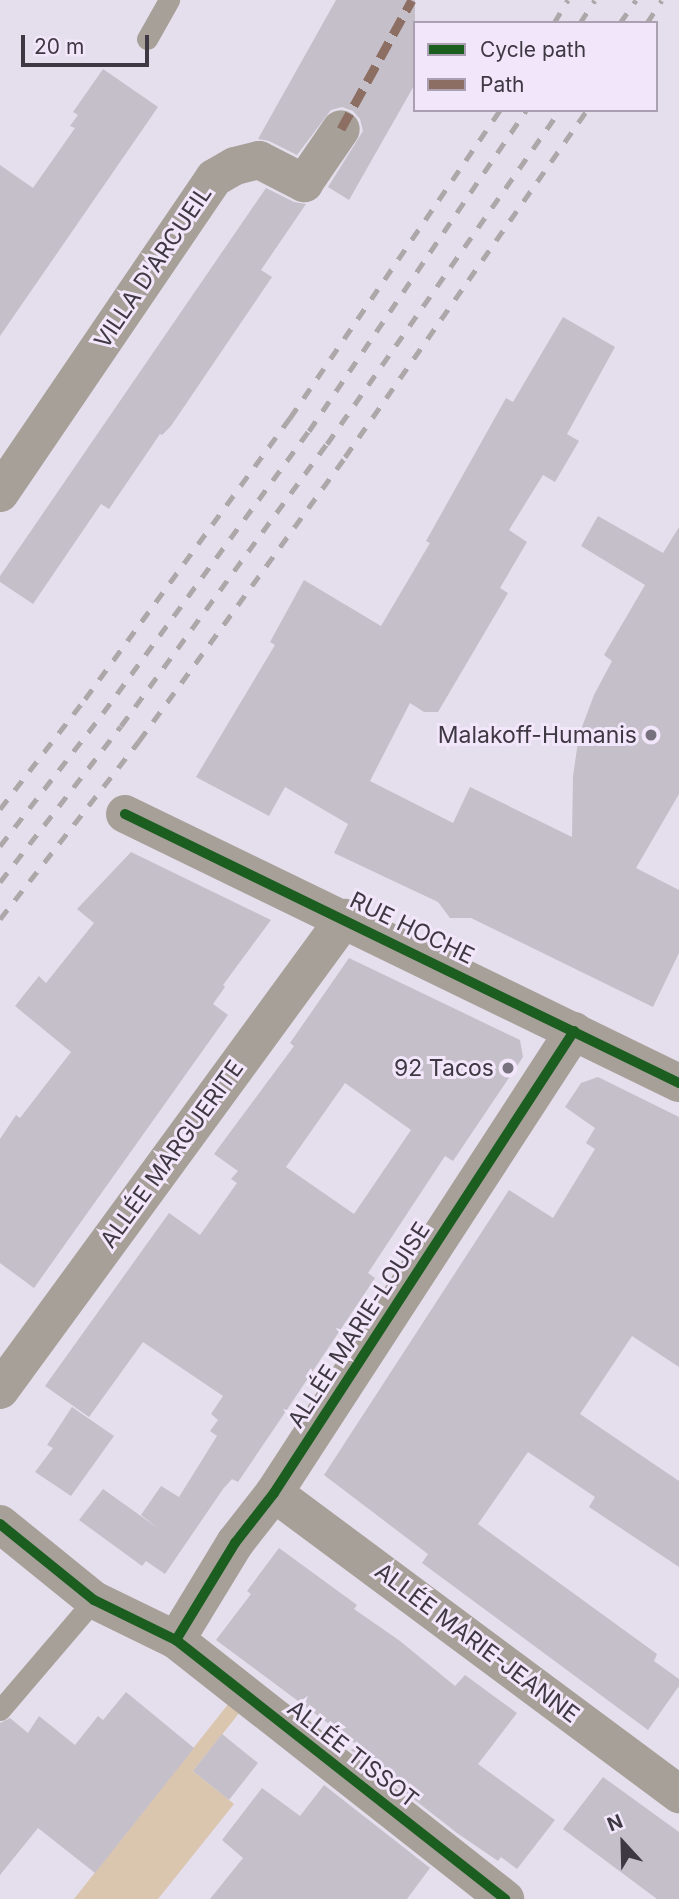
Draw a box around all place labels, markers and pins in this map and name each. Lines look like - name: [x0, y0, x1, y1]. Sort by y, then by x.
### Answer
- place label: Malakoff-Humanis: [438, 721, 637, 749]
- marker: Malakoff-Humanis: [643, 727, 659, 743]
- place label: 92 Tacos: [394, 1054, 494, 1082]
- marker: 92 Tacos: [500, 1060, 516, 1076]

